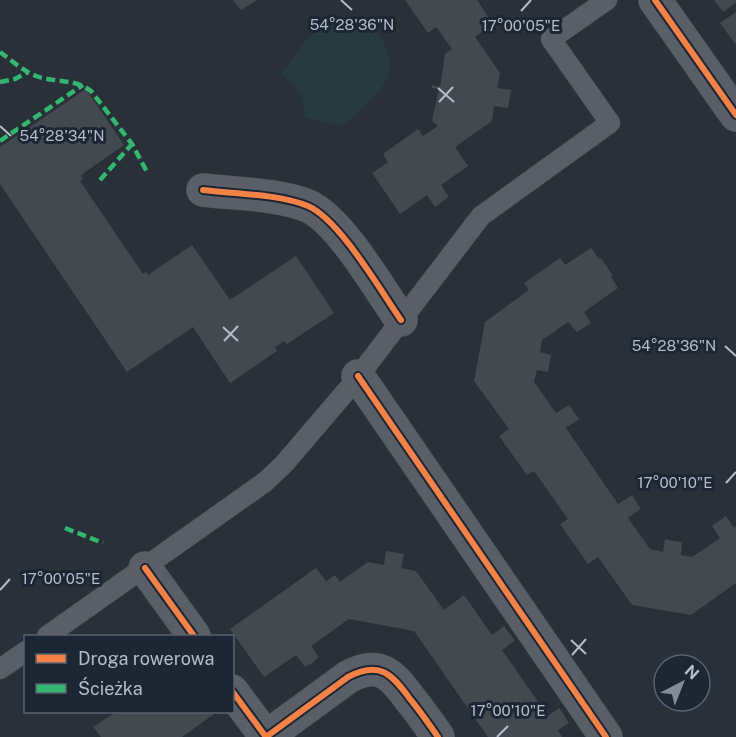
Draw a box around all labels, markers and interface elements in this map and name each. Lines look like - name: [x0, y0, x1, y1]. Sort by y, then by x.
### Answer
- text: 54°28'36"N: [310, 16, 394, 33]
- text: 17°00'05"E: [482, 17, 560, 34]
- text: 54°28'34"N: [20, 127, 104, 144]
- text: 54°28'36"N: [632, 337, 716, 354]
- text: 17°00'10"E: [637, 474, 713, 491]
- text: 17°00'05"E: [22, 570, 100, 587]
- legend: [24, 635, 234, 713]
- text: Droga rowerowa: [78, 648, 214, 669]
- north arrow: [652, 653, 712, 713]
- text: N: [681, 661, 703, 683]
- text: Ścieżka: [78, 677, 143, 699]
- text: 17°00'10"E: [470, 702, 546, 719]

